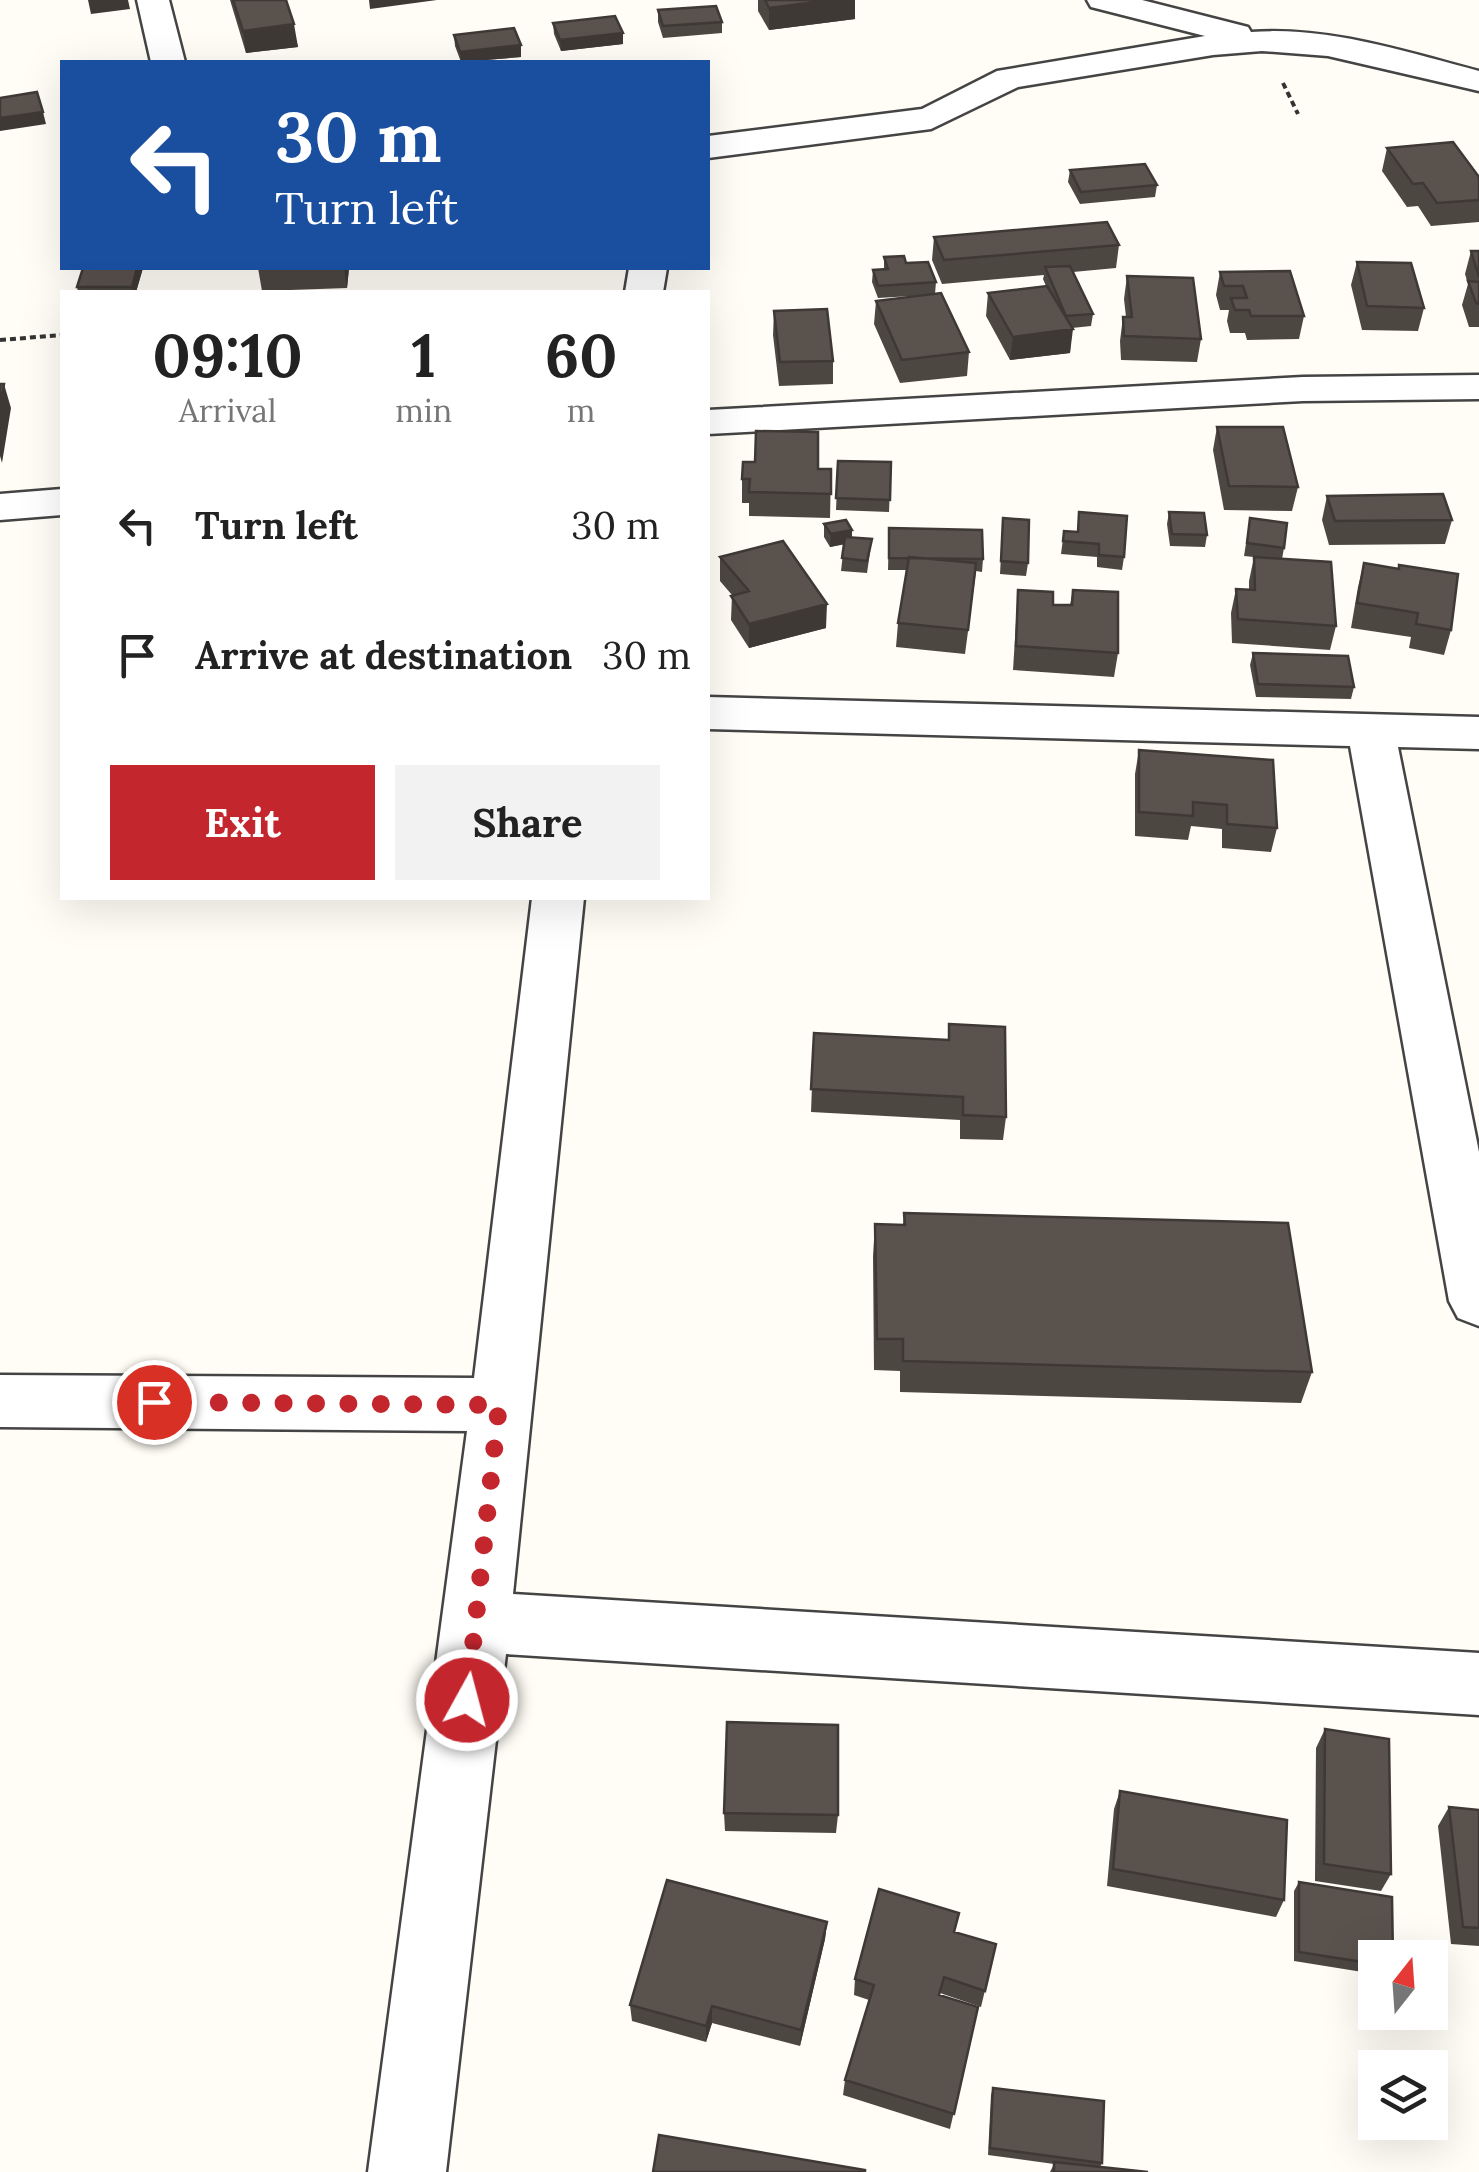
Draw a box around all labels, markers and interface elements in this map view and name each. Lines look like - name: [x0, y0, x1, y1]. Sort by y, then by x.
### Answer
- text: 30 m: [275, 92, 442, 181]
- icon: left: [110, 100, 240, 230]
- text: Turn left: [275, 179, 458, 236]
- text: 09:10: [153, 317, 303, 393]
- text: 1: [412, 317, 436, 393]
- text: 60: [545, 317, 617, 393]
- text: Arrival: [179, 390, 277, 431]
- text: min: [395, 390, 452, 431]
- text: m: [567, 390, 595, 431]
- icon: left: [110, 498, 165, 553]
- text: Turn left: [195, 501, 358, 549]
- text: 30 m: [571, 501, 660, 549]
- icon: arrive: [110, 628, 165, 683]
- text: Arrive at destination: [195, 631, 572, 679]
- text: 30 m: [602, 631, 691, 679]
- button: Exit: [110, 765, 375, 880]
- button: Share: [395, 765, 660, 880]
- pin: [112, 1360, 197, 1445]
- icon: arrive: [127, 1375, 182, 1430]
- position arrow: [415, 1648, 519, 1752]
- north arrow: [1358, 1940, 1448, 2030]
- map controls: [1358, 1940, 1448, 2140]
- button: layers: [1358, 2050, 1448, 2140]

